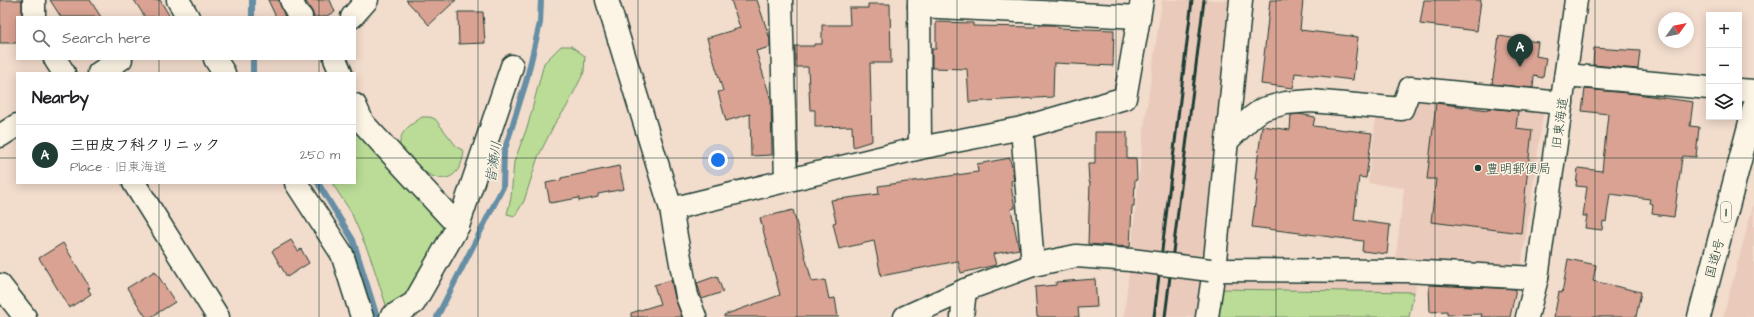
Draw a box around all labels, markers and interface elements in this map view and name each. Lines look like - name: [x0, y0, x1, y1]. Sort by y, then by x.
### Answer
- north arrow: [1658, 12, 1694, 48]
- map controls: [1706, 12, 1742, 120]
- button: +: [1706, 12, 1742, 48]
- search box: [16, 16, 356, 60]
- icon: search: [30, 27, 52, 49]
- text: Search here: [62, 28, 151, 49]
- pin: A: [1507, 34, 1533, 67]
- button: −: [1706, 48, 1742, 84]
- button: layers: [1706, 84, 1742, 120]
- text: Nearby: [32, 86, 89, 110]
- street label: 旧東海道: [1547, 96, 1573, 150]
- text: 三田皮フ科クリニック: [70, 135, 220, 156]
- water label: 皆瀬川: [481, 140, 507, 184]
- text: A: [41, 146, 49, 164]
- text: 250 m: [300, 146, 340, 164]
- your location: [708, 150, 728, 170]
- text: Place · 旧東海道: [70, 158, 166, 176]
- place label: 豊明郵便局: [1486, 160, 1551, 178]
- marker: 豊明郵便局: [1473, 163, 1483, 173]
- road number: 1: [1721, 202, 1731, 222]
- street label: 国道1号: [1701, 236, 1729, 280]

